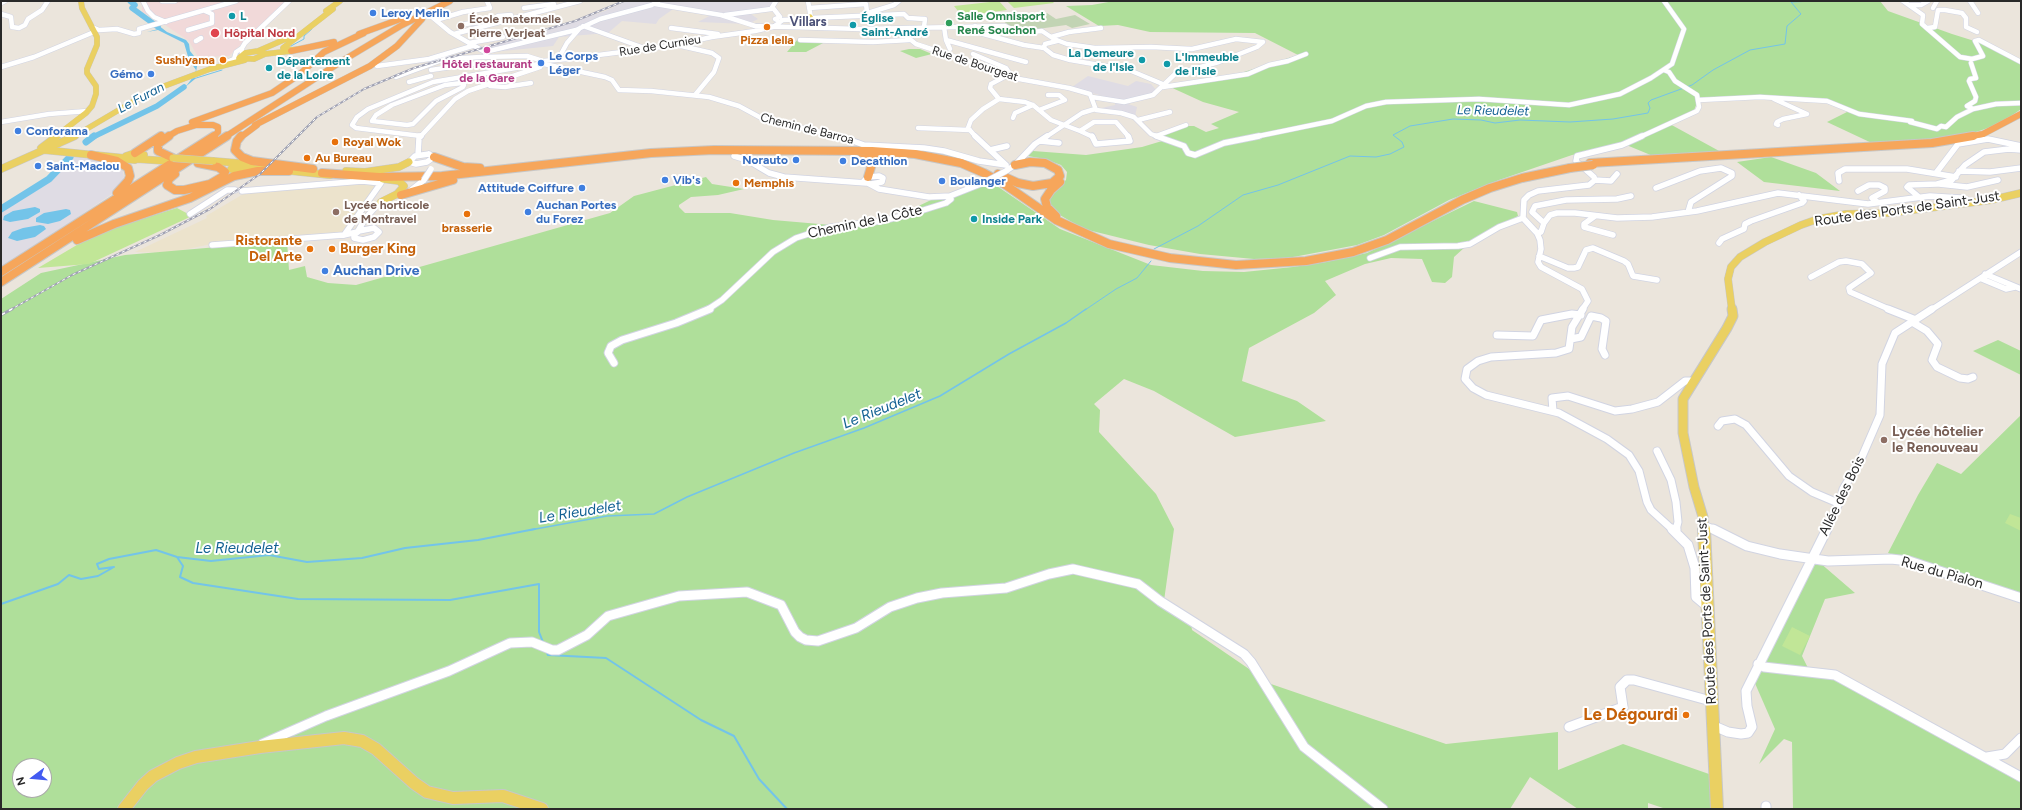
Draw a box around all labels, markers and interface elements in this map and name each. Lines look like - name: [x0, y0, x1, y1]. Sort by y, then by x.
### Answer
- place label: Leroy Merlin: [381, 6, 450, 20]
- marker: Leroy Merlin: [368, 8, 378, 18]
- place label: L: [240, 9, 246, 23]
- place label: Salle Omnisport René Souchon: [957, 9, 1045, 37]
- marker: L: [227, 11, 237, 21]
- place label: Église Saint-André: [861, 11, 928, 39]
- place label: École maternelle Pierre Verjeat: [469, 12, 561, 40]
- district label: Villars: [789, 14, 827, 30]
- marker: Salle Omnisport René Souchon: [944, 18, 954, 28]
- marker: Église Saint-André: [848, 20, 858, 30]
- marker: École maternelle Pierre Verjeat: [456, 21, 466, 31]
- marker: Pizza Iella: [762, 22, 772, 32]
- place label: Hôpital Nord: [224, 26, 295, 40]
- marker: Hôpital Nord: [209, 27, 221, 39]
- street label: Rue de Curnieu: [618, 32, 702, 60]
- place label: Pizza Iella: [740, 33, 794, 47]
- street label: Rue de Bourgeat: [930, 43, 1020, 85]
- marker: Hôtel restaurant de la Gare: [482, 45, 492, 55]
- place label: La Demeure de l'Isle: [1068, 46, 1134, 74]
- place label: Le Corps Léger: [549, 49, 598, 77]
- place label: L'Immeuble de l'Isle: [1175, 50, 1239, 78]
- place label: Sushiyama: [155, 53, 215, 67]
- place label: Département de la Loire: [277, 54, 350, 82]
- marker: Sushiyama: [218, 55, 228, 65]
- marker: La Demeure de l'Isle: [1137, 55, 1147, 65]
- place label: Hôtel restaurant de la Gare: [442, 57, 532, 85]
- marker: Le Corps Léger: [536, 58, 546, 68]
- marker: L'Immeuble de l'Isle: [1162, 59, 1172, 69]
- marker: Département de la Loire: [264, 63, 274, 73]
- place label: Gémo: [110, 67, 143, 81]
- marker: Gémo: [146, 69, 156, 79]
- water label: Le Furan: [115, 79, 167, 117]
- water label: Le Rieudelet: [1457, 103, 1529, 119]
- street label: Chemin de Barroa: [759, 110, 855, 148]
- place label: Conforama: [26, 124, 88, 138]
- marker: Conforama: [13, 126, 23, 136]
- place label: Royal Wok: [343, 135, 401, 149]
- marker: Royal Wok: [330, 137, 340, 147]
- place label: Au Bureau: [315, 151, 372, 165]
- marker: Au Bureau: [302, 153, 312, 163]
- place label: Norauto: [742, 153, 788, 167]
- place label: Decathlon: [851, 154, 907, 168]
- marker: Norauto: [791, 155, 801, 165]
- marker: Decathlon: [838, 156, 848, 166]
- place label: Saint-Maclou: [46, 159, 119, 173]
- marker: Saint-Maclou: [33, 161, 43, 171]
- place label: Vib's: [673, 173, 700, 187]
- place label: Boulanger: [950, 174, 1006, 188]
- marker: Vib's: [660, 175, 670, 185]
- place label: Memphis: [744, 176, 794, 190]
- marker: Boulanger: [937, 176, 947, 186]
- marker: Memphis: [731, 178, 741, 188]
- place label: Attitude Coiffure: [478, 181, 574, 195]
- marker: Attitude Coiffure: [577, 183, 587, 193]
- street label: Route des Ports de Saint-Just: [1813, 188, 2001, 230]
- place label: Lycée horticole de Montravel: [344, 198, 429, 226]
- place label: Auchan Portes du Forez: [536, 198, 616, 226]
- street label: Chemin de la Côte: [806, 202, 924, 242]
- marker: Lycée horticole de Montravel: [331, 207, 341, 217]
- marker: Auchan Portes du Forez: [523, 207, 533, 217]
- marker: brasserie: [462, 209, 472, 219]
- place label: Inside Park: [982, 212, 1042, 226]
- marker: Inside Park: [969, 214, 979, 224]
- place label: brasserie: [442, 221, 492, 235]
- place label: Ristorante Del Arte: [235, 233, 302, 266]
- place label: Burger King: [340, 241, 416, 257]
- marker: Ristorante Del Arte: [305, 244, 315, 254]
- marker: Burger King: [327, 244, 337, 254]
- place label: Auchan Drive: [333, 263, 419, 279]
- marker: Auchan Drive: [320, 266, 330, 276]
- water label: Le Rieudelet: [840, 385, 924, 433]
- place label: Lycée hôtelier le Renouveau: [1892, 424, 1983, 456]
- marker: Lycée hôtelier le Renouveau: [1879, 435, 1889, 445]
- street label: Allée des Bois: [1815, 453, 1869, 539]
- water label: Le Rieudelet: [537, 497, 623, 527]
- street label: Route des Ports de Saint-Just: [1694, 517, 1720, 705]
- water label: Le Rieudelet: [195, 540, 279, 558]
- street label: Rue du Pialon: [1899, 553, 1985, 593]
- place label: Le Dégourdi: [1583, 705, 1678, 725]
- marker: Le Dégourdi: [1681, 710, 1691, 720]
- north arrow: [12, 758, 52, 798]
- text: N: [14, 775, 28, 787]

